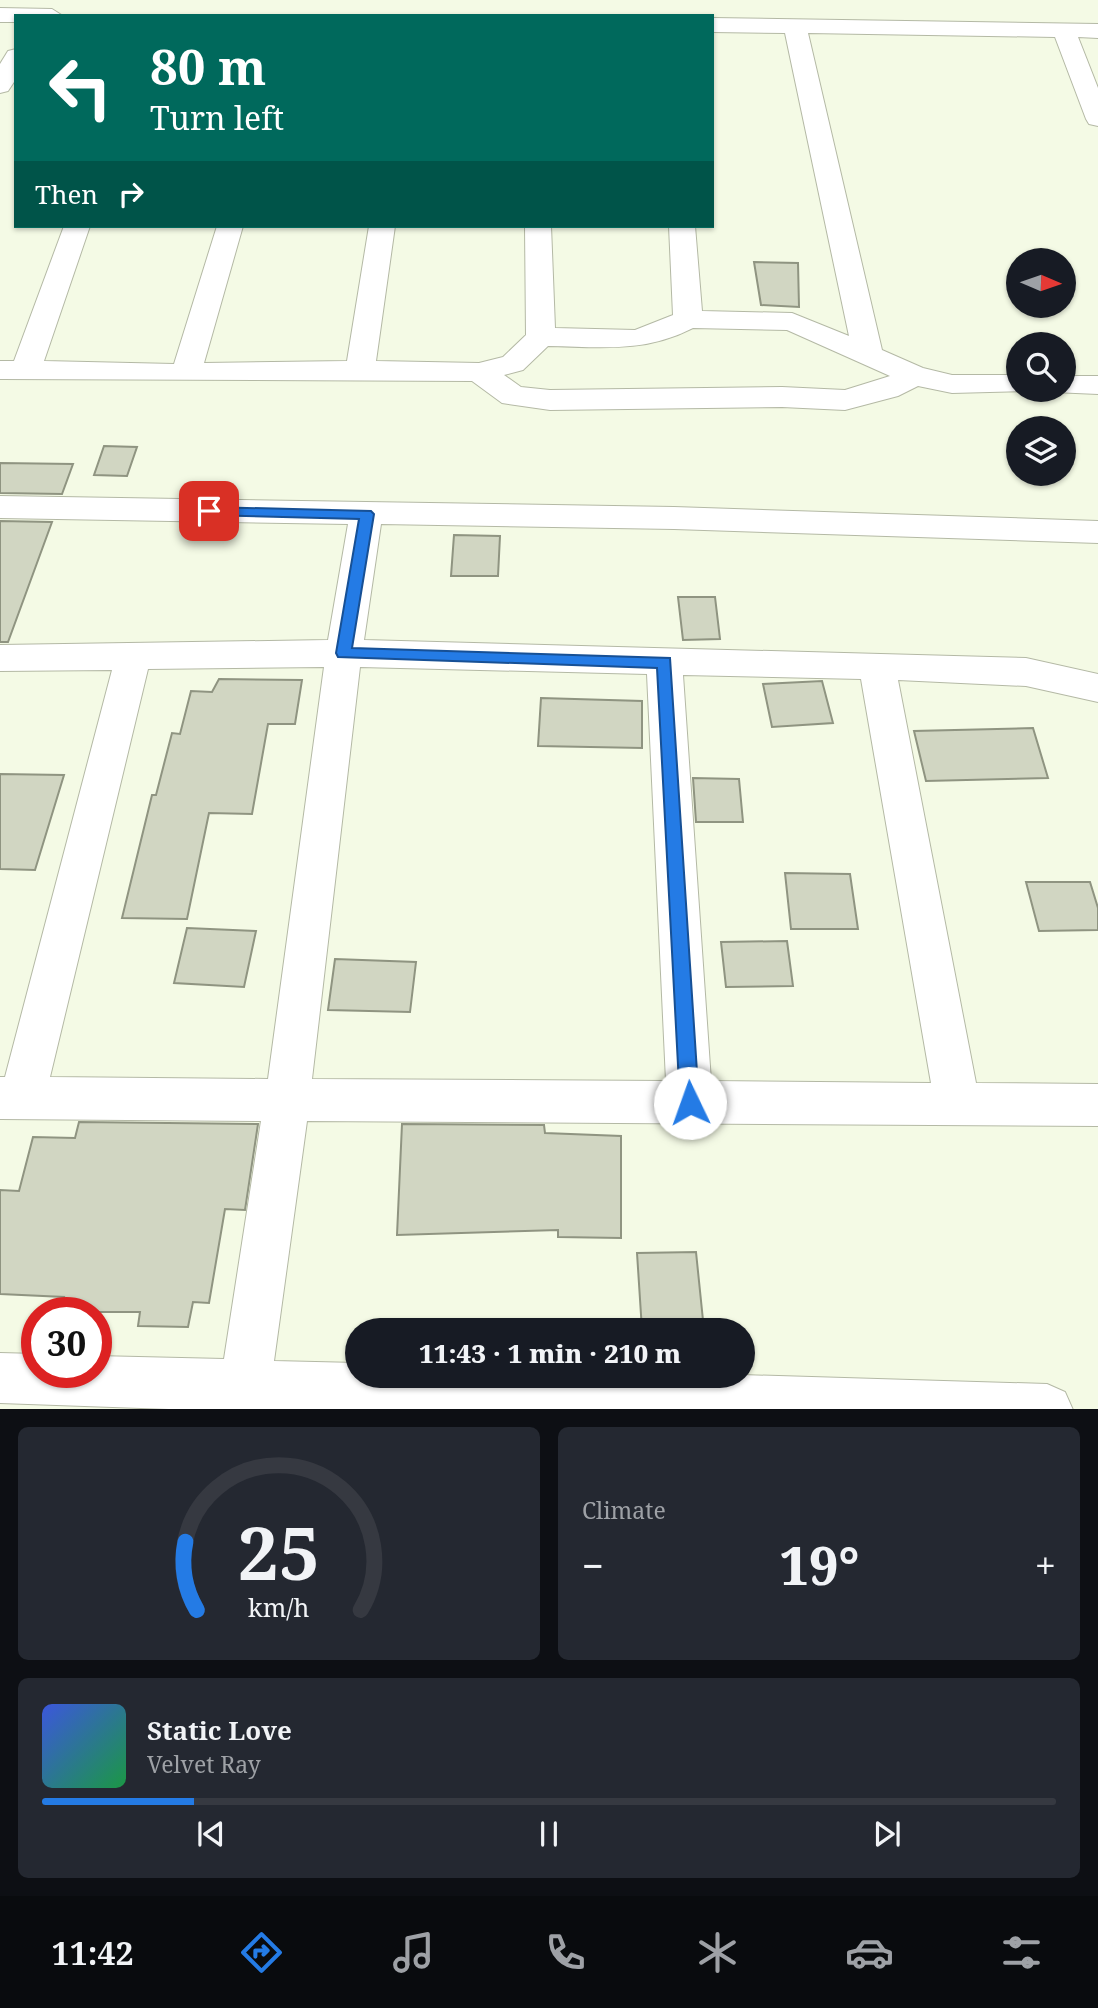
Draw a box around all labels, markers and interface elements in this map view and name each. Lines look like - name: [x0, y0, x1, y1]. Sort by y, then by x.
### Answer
- text: 80 m: [150, 33, 266, 99]
- icon: left: [35, 42, 126, 133]
- text: Turn left: [150, 96, 284, 139]
- icon: right: [112, 175, 150, 213]
- text: Then: [35, 176, 98, 212]
- north arrow: [1006, 248, 1076, 318]
- map controls: [1006, 248, 1076, 486]
- button: search: [1006, 332, 1076, 402]
- button: layers: [1006, 416, 1076, 486]
- pin: [179, 481, 239, 541]
- icon: arrive: [190, 492, 228, 530]
- position arrow: [653, 1066, 727, 1140]
- speed limit sign: 30: [21, 1297, 112, 1388]
- text: 11:43 · 1 min · 210 m: [419, 1335, 681, 1371]
- text: Climate: [582, 1494, 666, 1526]
- text: 25: [238, 1502, 320, 1601]
- text: 19°: [779, 1529, 859, 1600]
- text: −: [582, 1539, 604, 1591]
- text: +: [1035, 1539, 1056, 1591]
- text: km/h: [248, 1589, 310, 1623]
- text: Static Love: [147, 1712, 292, 1748]
- text: Velvet Ray: [147, 1748, 261, 1780]
- icon: previous: [192, 1815, 230, 1853]
- icon: pause: [530, 1815, 568, 1853]
- icon: next: [868, 1815, 906, 1853]
- icon: directions: [237, 1928, 286, 1977]
- icon: music: [389, 1928, 438, 1977]
- icon: phone: [541, 1928, 590, 1977]
- icon: climate: [693, 1928, 742, 1977]
- icon: car: [845, 1928, 894, 1977]
- icon: filters: [997, 1928, 1046, 1977]
- text: 11:42: [52, 1931, 134, 1974]

